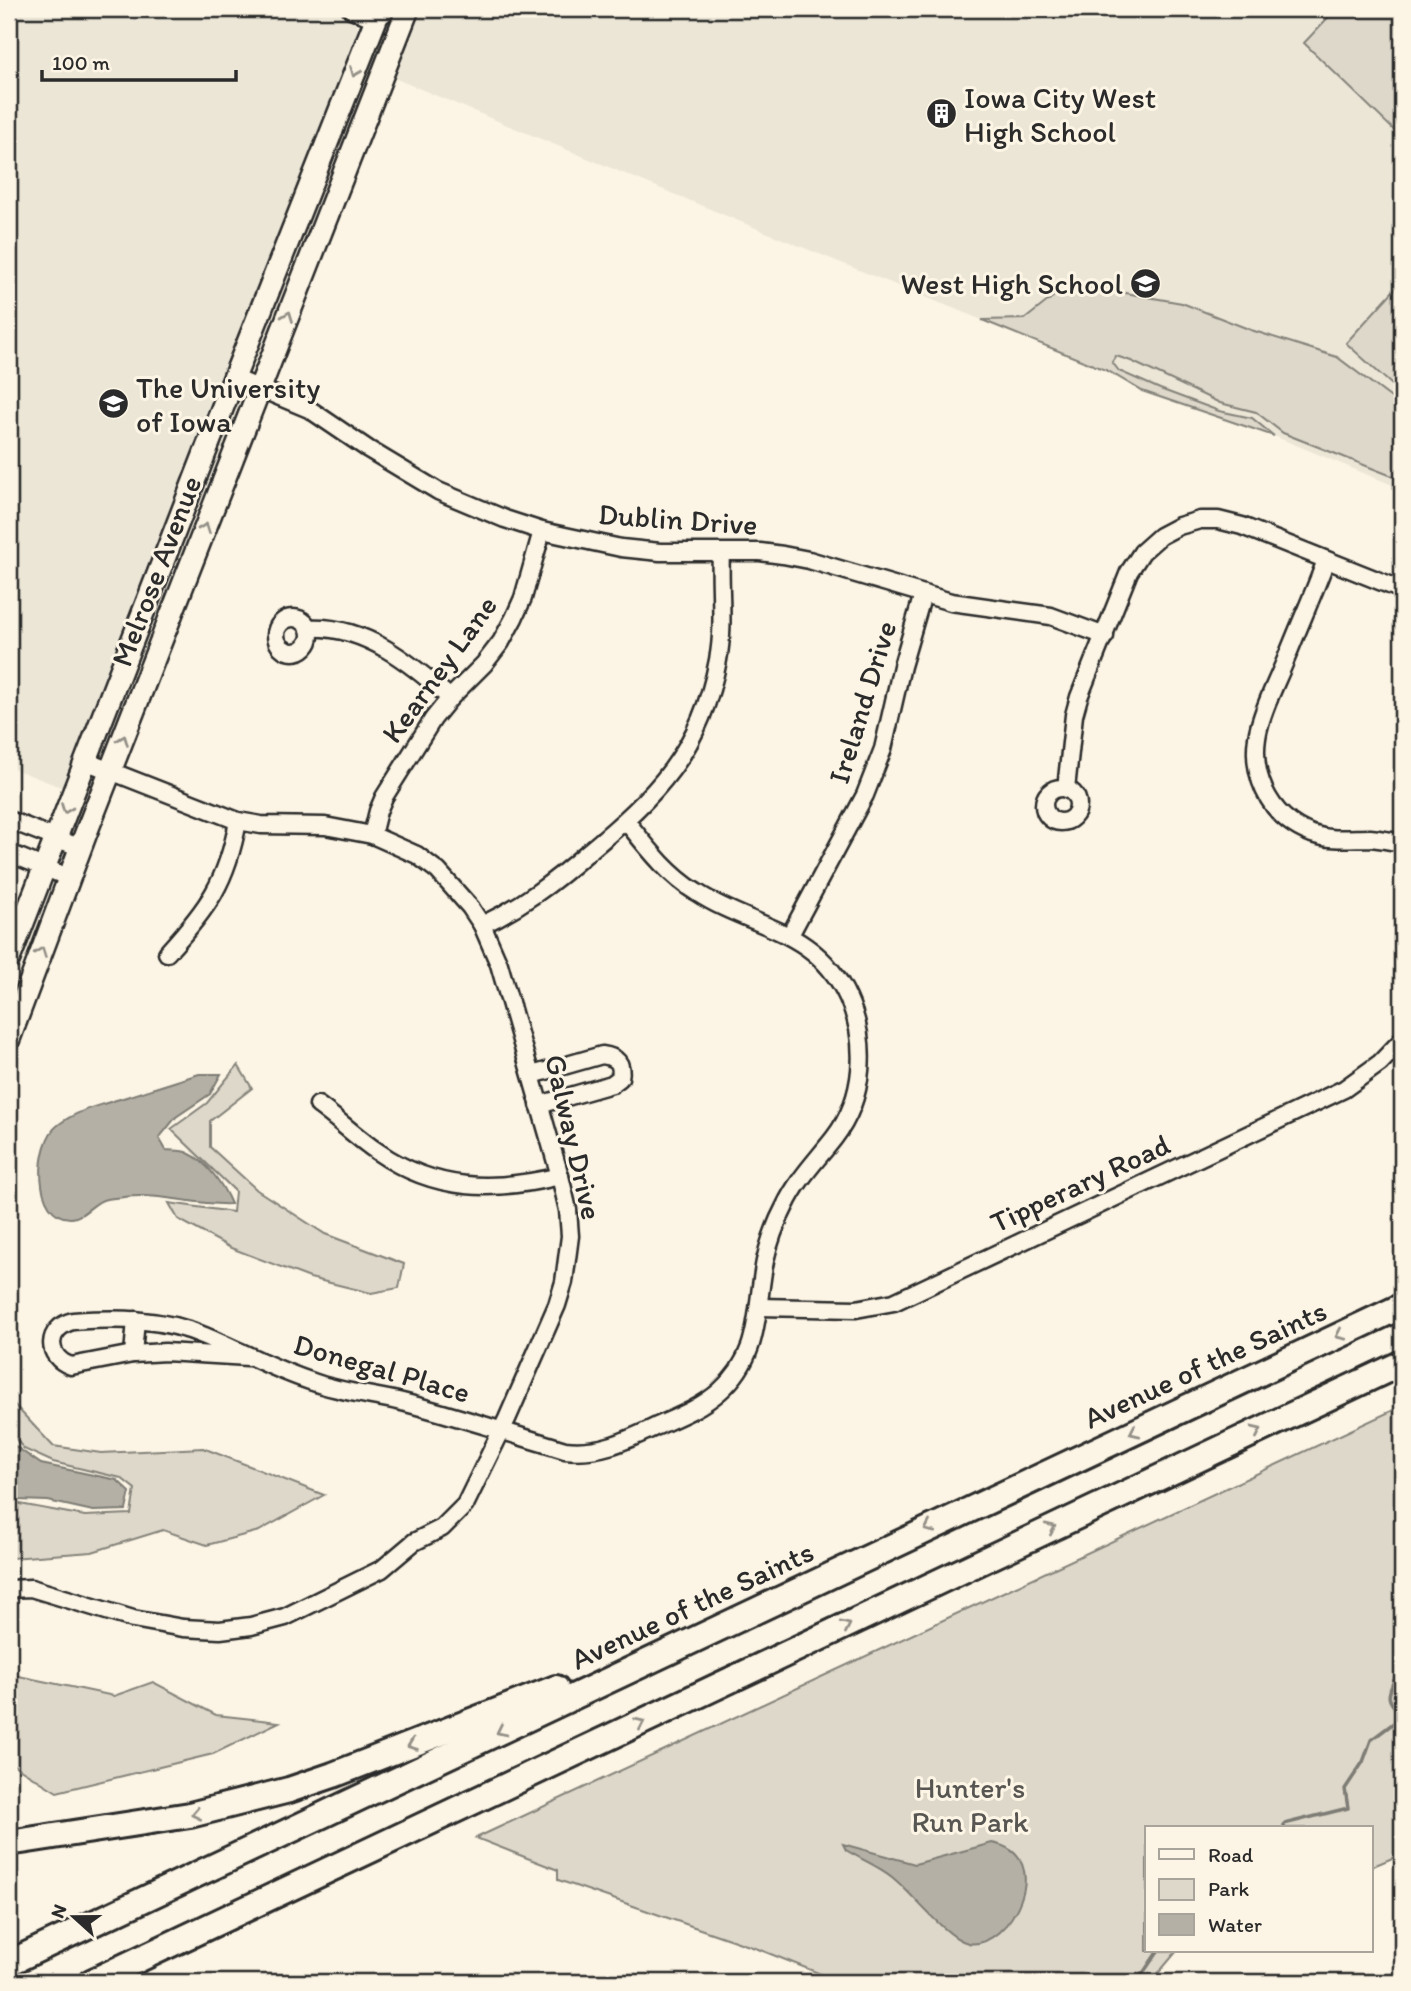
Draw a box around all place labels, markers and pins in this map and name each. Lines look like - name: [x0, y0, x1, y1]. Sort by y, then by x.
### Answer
- place label: Iowa City West High School: [964, 79, 1156, 150]
- building icon: Iowa City West High School: [924, 97, 958, 131]
- place label: West High School: [900, 265, 1124, 302]
- school or university icon: West High School: [1129, 266, 1163, 300]
- place label: The University of Iowa: [136, 369, 320, 440]
- school or university icon: The University of Iowa: [96, 387, 130, 421]

